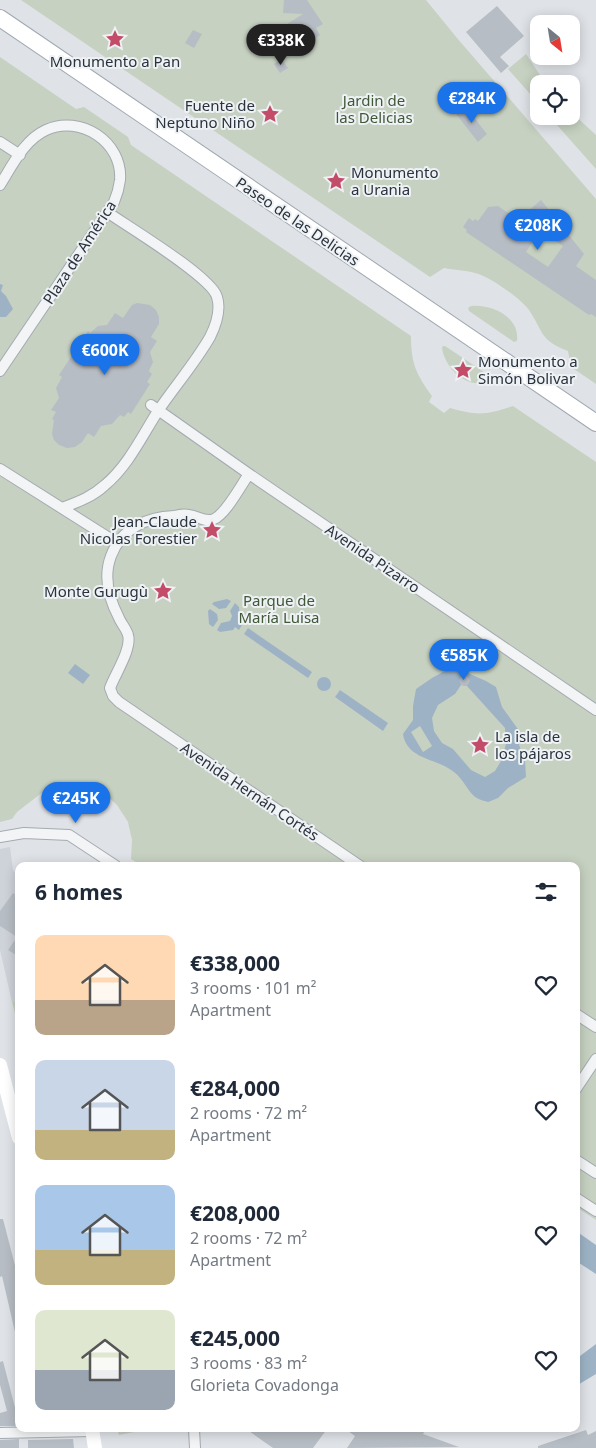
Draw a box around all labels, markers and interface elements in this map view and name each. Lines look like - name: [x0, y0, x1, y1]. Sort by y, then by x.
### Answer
- north arrow: [530, 15, 580, 65]
- map controls: [530, 15, 580, 125]
- pin: €338K: [246, 23, 316, 66]
- place icon: Monumento a Pan: [104, 28, 126, 50]
- text: €338K: [257, 29, 305, 51]
- place label: Monumento a Pan: [50, 51, 180, 71]
- button: locate: [530, 75, 580, 125]
- pin: €284K: [437, 82, 507, 124]
- text: €284K: [448, 87, 496, 109]
- park label: Jardin de las Delicias: [335, 90, 413, 127]
- place label: Fuente de Neptuno Niño: [155, 95, 255, 132]
- place icon: Fuente de Neptuno Niño: [259, 103, 281, 125]
- place label: Monumento a Urania: [351, 162, 438, 199]
- place icon: Monumento a Urania: [325, 170, 347, 192]
- street label: Paseo de las Delicias: [232, 172, 364, 270]
- street label: Plaza de América: [38, 196, 120, 308]
- pin: €208K: [503, 208, 573, 251]
- text: €208K: [514, 214, 562, 236]
- pin: €600K: [70, 334, 140, 376]
- text: €600K: [81, 339, 129, 361]
- place label: Monumento a Simón Bolivar: [478, 351, 578, 388]
- place icon: Monumento a Simón Bolivar: [452, 359, 474, 381]
- place label: Jean-Claude Nicolas Forestier: [80, 511, 197, 548]
- place icon: Jean-Claude Nicolas Forestier: [201, 519, 223, 541]
- street label: Avenida Pizarro: [322, 519, 424, 597]
- place icon: Monte Gurugù: [152, 580, 174, 602]
- place label: Monte Gurugù: [44, 581, 148, 601]
- park label: Parque de María Luisa: [238, 590, 320, 627]
- pin: €585K: [429, 638, 499, 681]
- text: €585K: [440, 644, 488, 666]
- place label: La isla de los pájaros: [495, 726, 571, 763]
- place icon: La isla de los pájaros: [469, 734, 491, 756]
- street label: Avenida Hernán Cortés: [177, 737, 323, 845]
- pin: €245K: [41, 782, 111, 824]
- text: €245K: [52, 787, 100, 809]
- text: 6 homes: [35, 878, 123, 906]
- icon: filters: [532, 878, 560, 906]
- text: €338,000: [190, 949, 280, 977]
- icon: home: [75, 955, 135, 1015]
- icon: heart: [532, 971, 560, 999]
- text: 3 rooms · 101 m²: [190, 977, 316, 999]
- text: Apartment: [190, 999, 271, 1021]
- text: €284,000: [190, 1074, 280, 1102]
- icon: home: [75, 1080, 135, 1140]
- icon: heart: [532, 1096, 560, 1124]
- text: 2 rooms · 72 m²: [190, 1102, 307, 1124]
- text: Apartment: [190, 1124, 271, 1146]
- text: €208,000: [190, 1199, 280, 1227]
- icon: home: [75, 1205, 135, 1265]
- icon: heart: [532, 1221, 560, 1249]
- text: 2 rooms · 72 m²: [190, 1227, 307, 1249]
- text: Apartment: [190, 1249, 271, 1271]
- text: €245,000: [190, 1324, 280, 1352]
- icon: home: [75, 1330, 135, 1390]
- icon: heart: [532, 1346, 560, 1374]
- text: 3 rooms · 83 m²: [190, 1352, 307, 1374]
- text: Glorieta Covadonga: [190, 1374, 339, 1396]

